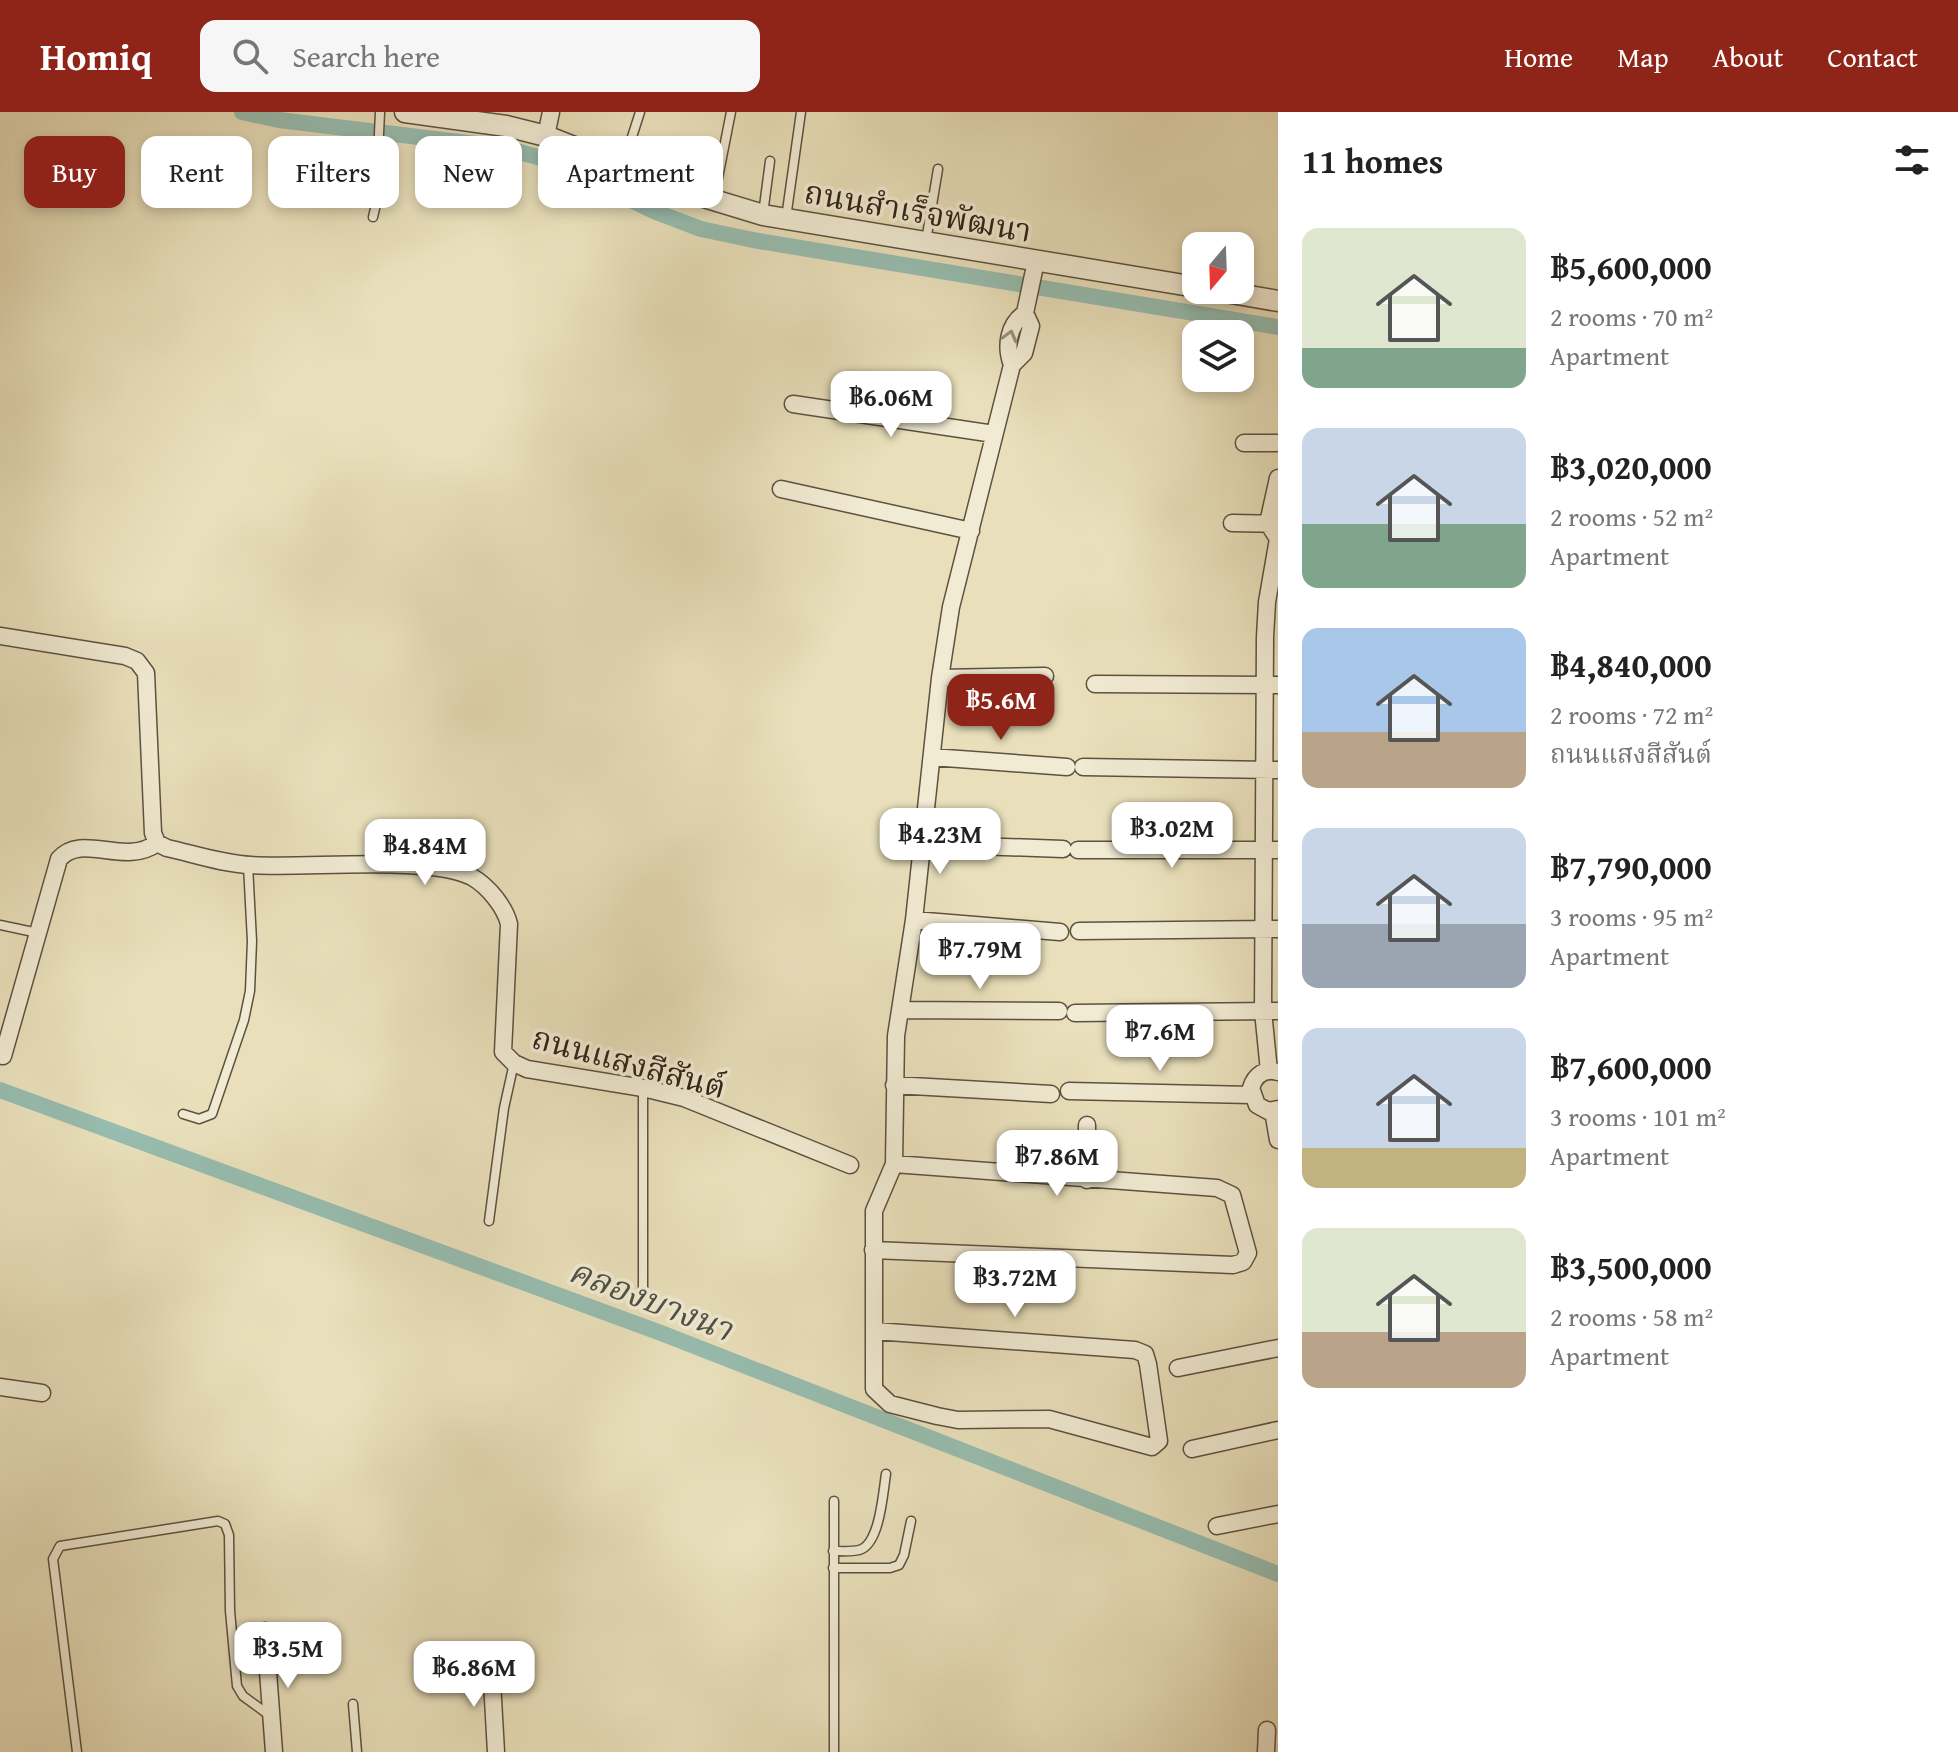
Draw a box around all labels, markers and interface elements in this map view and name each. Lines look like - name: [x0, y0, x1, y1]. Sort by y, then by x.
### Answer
- search box: [200, 20, 760, 92]
- text: Homiq: [40, 28, 152, 84]
- icon: search: [228, 34, 272, 78]
- text: Search here: [292, 34, 440, 78]
- text: Home: [1504, 36, 1573, 77]
- text: Map: [1617, 36, 1669, 77]
- text: About: [1713, 36, 1783, 77]
- text: Contact: [1827, 36, 1918, 77]
- chip: Buy: [24, 136, 125, 208]
- chip: Rent: [141, 136, 252, 208]
- chip: Filters: [268, 136, 399, 208]
- chip: New: [415, 136, 522, 208]
- chip: Apartment: [538, 136, 723, 208]
- text: 11 homes: [1302, 136, 1443, 185]
- icon: filters: [1890, 138, 1934, 182]
- street label: ถนนสำเร็จพัฒนา: [801, 168, 1035, 254]
- north arrow: [1182, 232, 1254, 304]
- map controls: [1182, 232, 1254, 392]
- text: ฿5,600,000: [1550, 242, 1712, 291]
- icon: home: [1366, 260, 1462, 356]
- text: 2 rooms · 70 m²: [1550, 297, 1713, 336]
- button: layers: [1182, 320, 1254, 392]
- one-way arrow: [1001, 330, 1018, 344]
- text: Apartment: [1550, 336, 1669, 375]
- pin: ฿6.06M: [826, 371, 956, 439]
- text: ฿6.06M: [849, 377, 933, 416]
- text: ฿3,020,000: [1550, 442, 1712, 491]
- icon: home: [1366, 460, 1462, 556]
- text: 2 rooms · 52 m²: [1550, 497, 1713, 536]
- text: Apartment: [1550, 536, 1669, 575]
- text: ฿4,840,000: [1550, 640, 1712, 689]
- icon: home: [1366, 660, 1462, 756]
- pin: ฿5.6M: [945, 674, 1057, 742]
- text: ฿5.6M: [965, 680, 1037, 719]
- text: 2 rooms · 72 m²: [1550, 695, 1713, 734]
- text: ถนนแสงสีสันต์: [1550, 734, 1712, 773]
- pin: ฿3.02M: [1107, 802, 1237, 870]
- pin: ฿4.23M: [875, 808, 1005, 876]
- text: ฿3.02M: [1130, 808, 1214, 847]
- text: ฿4.23M: [898, 814, 982, 853]
- pin: ฿4.84M: [360, 819, 490, 887]
- text: ฿4.84M: [383, 825, 467, 864]
- text: ฿7,790,000: [1550, 842, 1712, 891]
- icon: home: [1366, 860, 1462, 956]
- text: 3 rooms · 95 m²: [1550, 897, 1713, 936]
- pin: ฿7.79M: [915, 923, 1045, 991]
- text: ฿7.79M: [938, 929, 1022, 968]
- text: Apartment: [1550, 936, 1669, 975]
- pin: ฿7.6M: [1104, 1005, 1216, 1073]
- text: ฿7.6M: [1124, 1011, 1196, 1050]
- street label: ถนนแสงสีสันต์: [527, 1014, 731, 1110]
- text: ฿7,600,000: [1550, 1042, 1712, 1091]
- icon: home: [1366, 1060, 1462, 1156]
- text: 3 rooms · 101 m²: [1550, 1097, 1726, 1136]
- pin: ฿7.86M: [992, 1130, 1122, 1198]
- text: ฿7.86M: [1015, 1136, 1099, 1175]
- text: Apartment: [1550, 1136, 1669, 1175]
- text: ฿3,500,000: [1550, 1242, 1712, 1291]
- water label: คลองบางนา: [562, 1245, 741, 1353]
- pin: ฿3.72M: [950, 1251, 1080, 1319]
- text: ฿3.72M: [973, 1257, 1057, 1296]
- icon: home: [1366, 1260, 1462, 1356]
- text: 2 rooms · 58 m²: [1550, 1297, 1713, 1336]
- text: Apartment: [1550, 1336, 1669, 1375]
- pin: ฿3.5M: [232, 1622, 344, 1690]
- text: ฿3.5M: [252, 1628, 324, 1667]
- pin: ฿6.86M: [409, 1641, 539, 1709]
- text: ฿6.86M: [432, 1647, 516, 1686]

